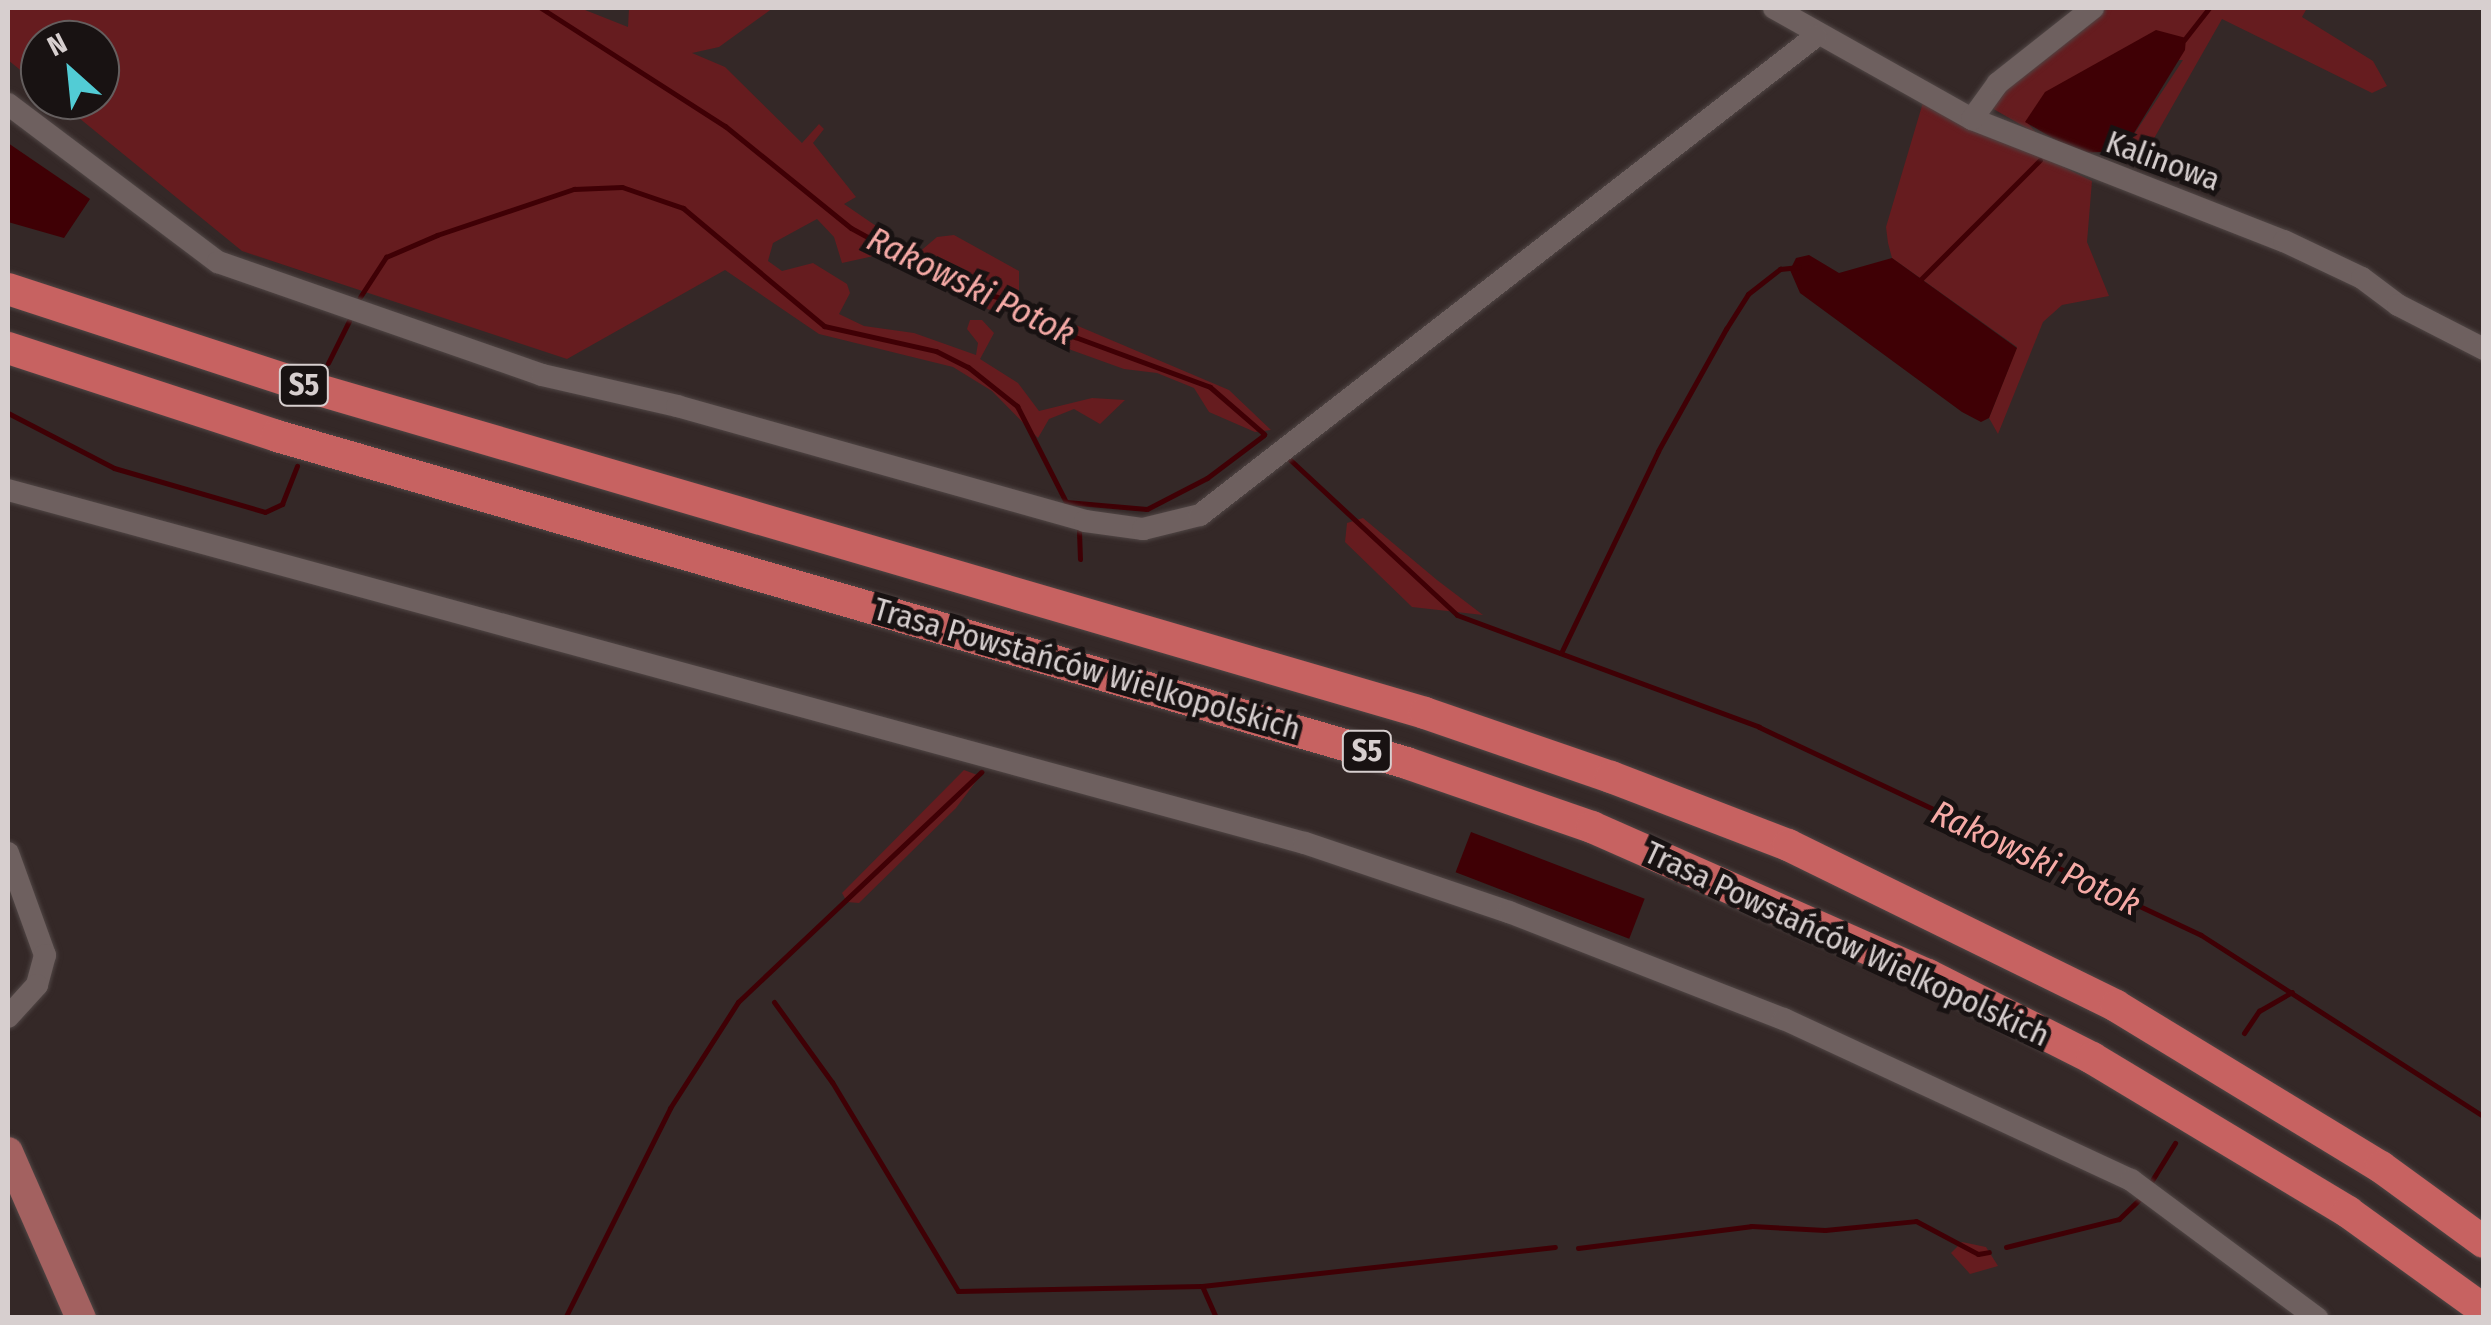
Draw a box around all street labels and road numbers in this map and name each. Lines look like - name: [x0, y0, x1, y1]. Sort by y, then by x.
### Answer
- street label: Kalinowa: [2101, 123, 2225, 199]
- road number: S5: [276, 360, 332, 410]
- street label: Trasa Powstańców Wielkopolskich: [869, 590, 1305, 748]
- road number: S5: [1340, 726, 1394, 776]
- street label: Trasa Powstańców Wielkopolskich: [1639, 833, 2055, 1055]

